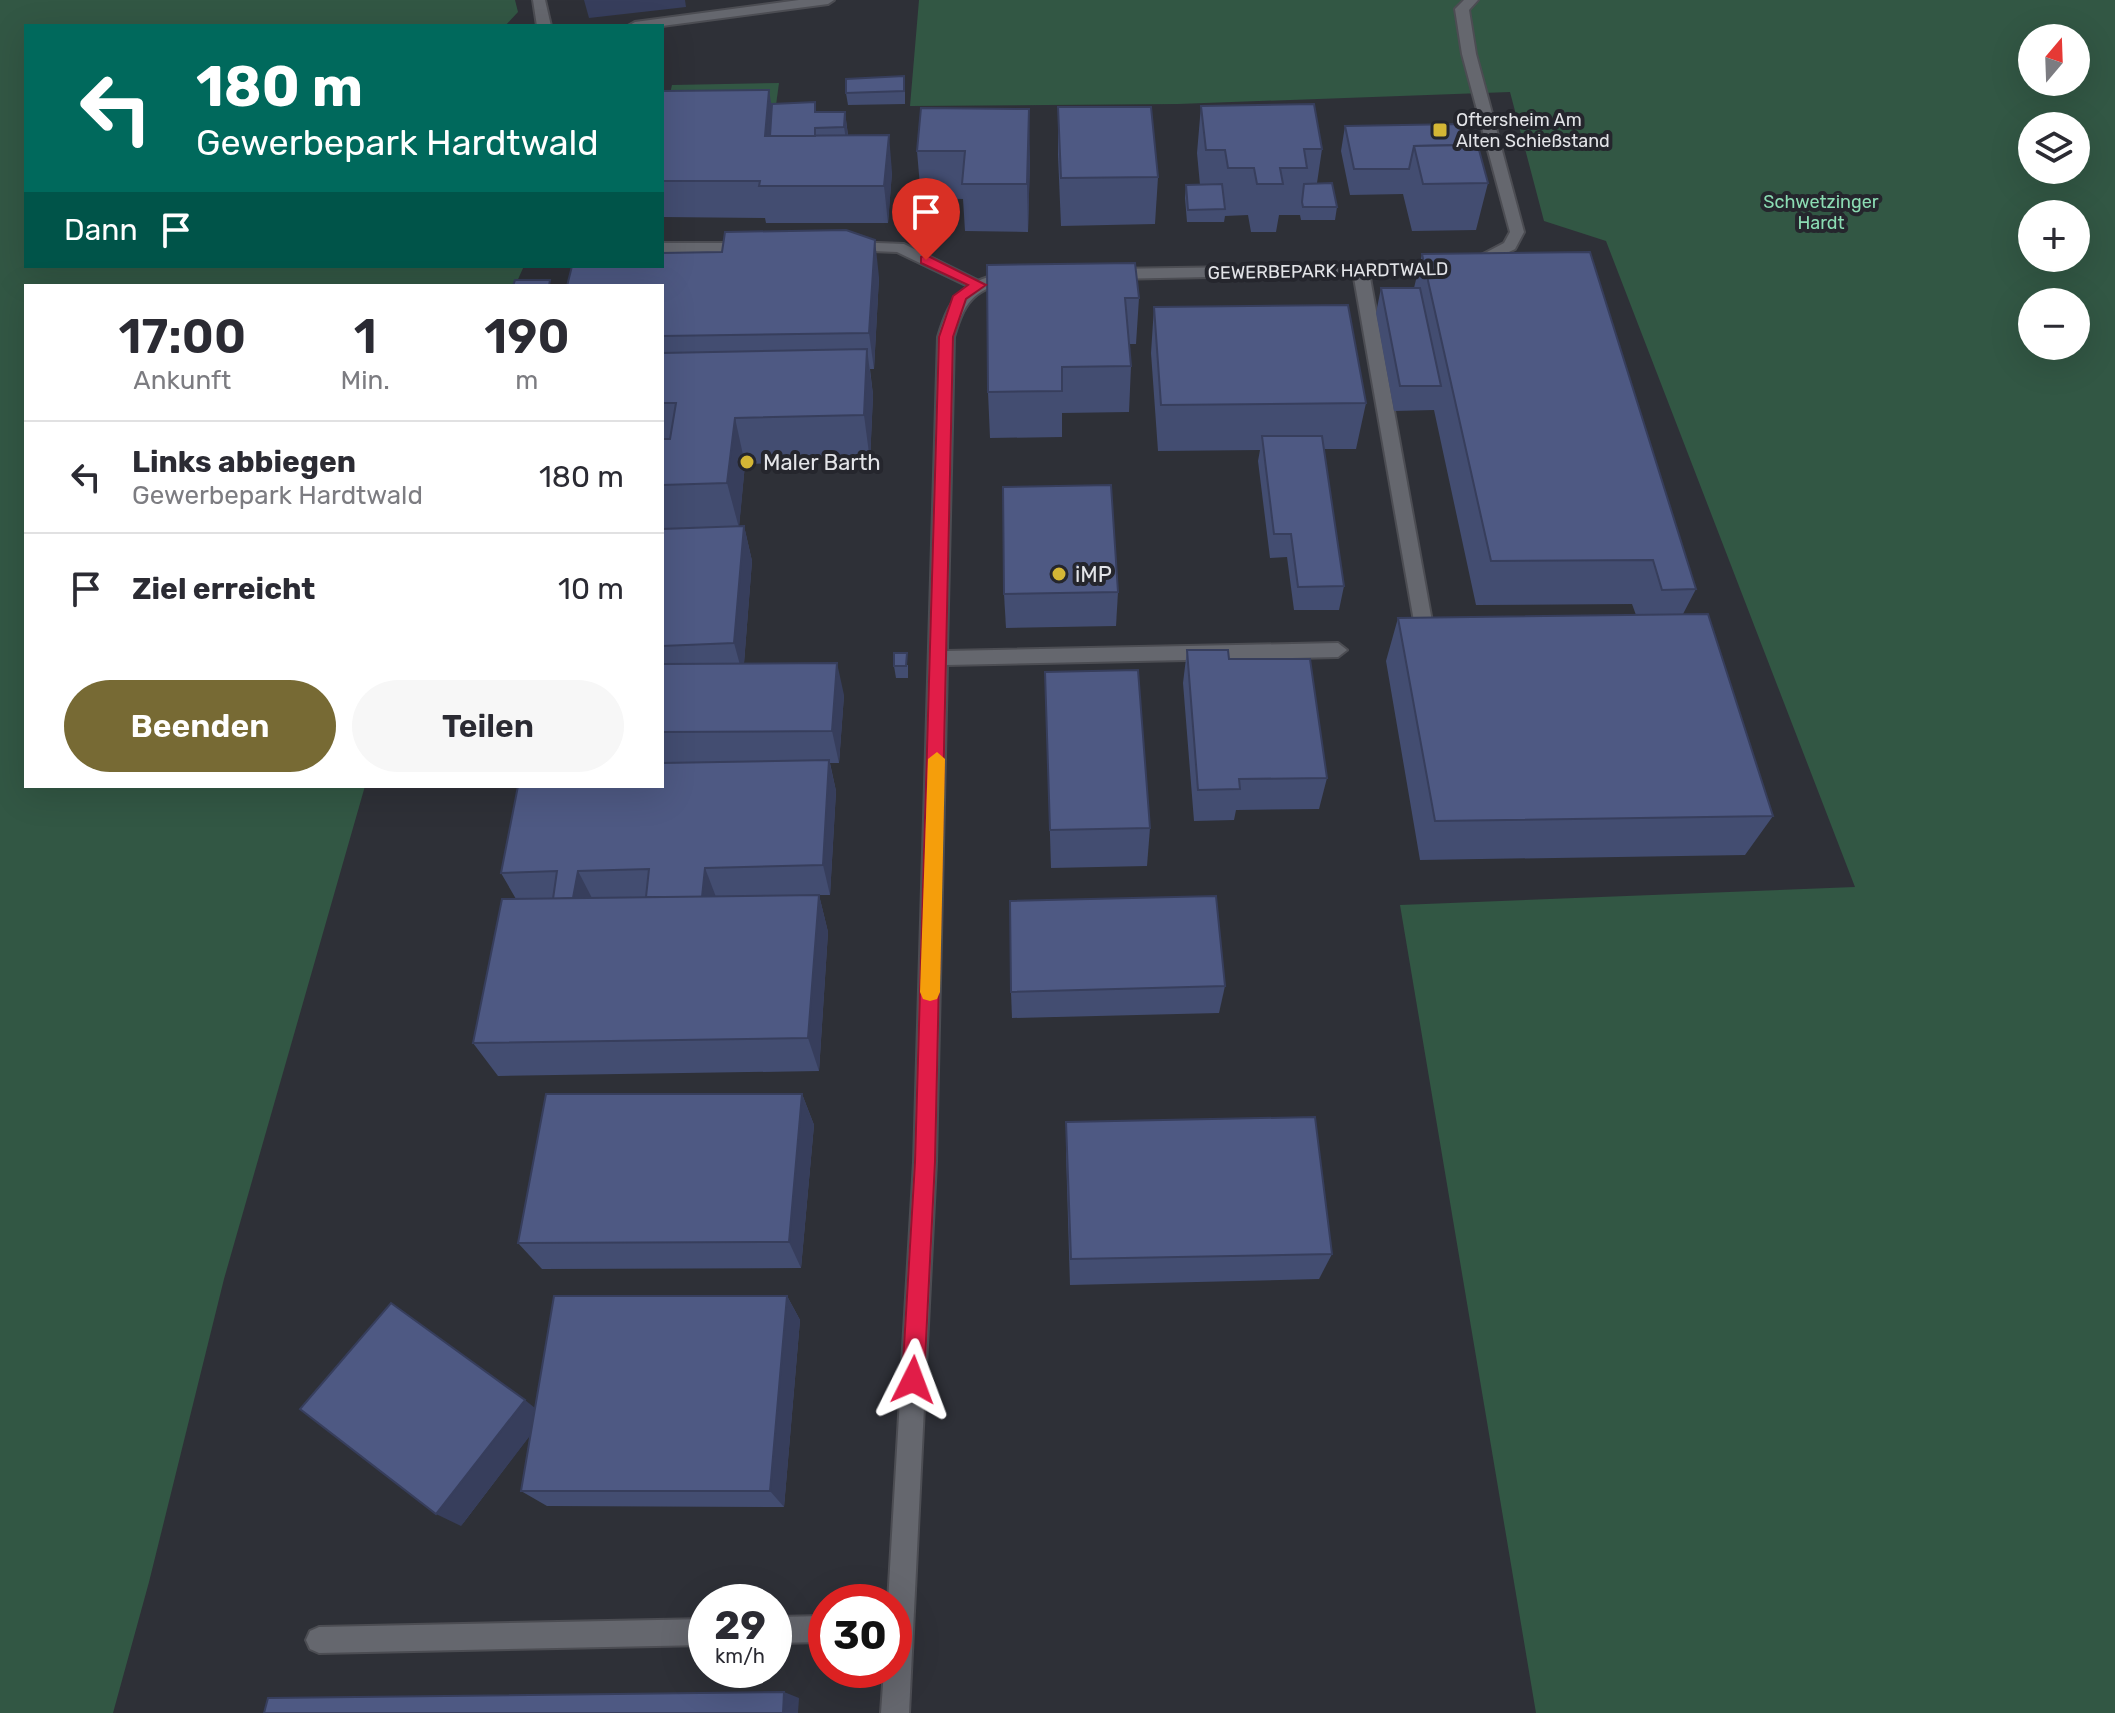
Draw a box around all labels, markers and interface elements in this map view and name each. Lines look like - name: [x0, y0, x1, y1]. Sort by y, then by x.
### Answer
- north arrow: [2018, 24, 2090, 96]
- map controls: [2018, 24, 2090, 360]
- text: 180 m: [196, 54, 363, 120]
- icon: left: [64, 56, 168, 160]
- place label: Oftersheim Am Alten Schießstand: [1456, 109, 1610, 152]
- button: layers: [2018, 112, 2090, 184]
- text: Gewerbepark Hardtwald: [196, 121, 599, 164]
- marker: Oftersheim Am Alten Schießstand: [1431, 121, 1449, 139]
- pin: [892, 178, 960, 260]
- icon: arrive: [904, 190, 948, 234]
- park label: Schwetzinger Hardt: [1763, 191, 1879, 234]
- button: +: [2018, 200, 2090, 272]
- icon: arrive: [154, 208, 198, 252]
- text: Dann: [64, 212, 138, 248]
- street label: GEWERBEPARK HARDTWALD: [1207, 258, 1449, 284]
- button: −: [2018, 288, 2090, 360]
- text: 17:00: [119, 308, 246, 365]
- text: 1: [354, 308, 377, 365]
- text: 190: [484, 308, 570, 365]
- text: Ankunft: [133, 365, 231, 396]
- text: Min.: [341, 365, 390, 396]
- text: m: [515, 365, 538, 396]
- text: Links abbiegen: [132, 444, 356, 480]
- place label: Maler Barth: [763, 449, 881, 476]
- marker: Maler Barth: [738, 453, 756, 471]
- icon: left: [64, 455, 108, 499]
- text: 180 m: [539, 459, 624, 495]
- text: Gewerbepark Hardtwald: [132, 480, 423, 511]
- place label: iMP: [1075, 561, 1112, 588]
- marker: iMP: [1050, 565, 1068, 583]
- icon: arrive: [64, 567, 108, 611]
- text: Ziel erreicht: [132, 571, 315, 607]
- text: 10 m: [558, 571, 624, 607]
- button: Beenden: [64, 680, 336, 772]
- button: Teilen: [352, 680, 624, 772]
- position arrow: [871, 1338, 955, 1422]
- speed limit sign: 30: [808, 1584, 912, 1688]
- text: 29: [714, 1602, 766, 1649]
- text: km/h: [715, 1644, 765, 1668]

